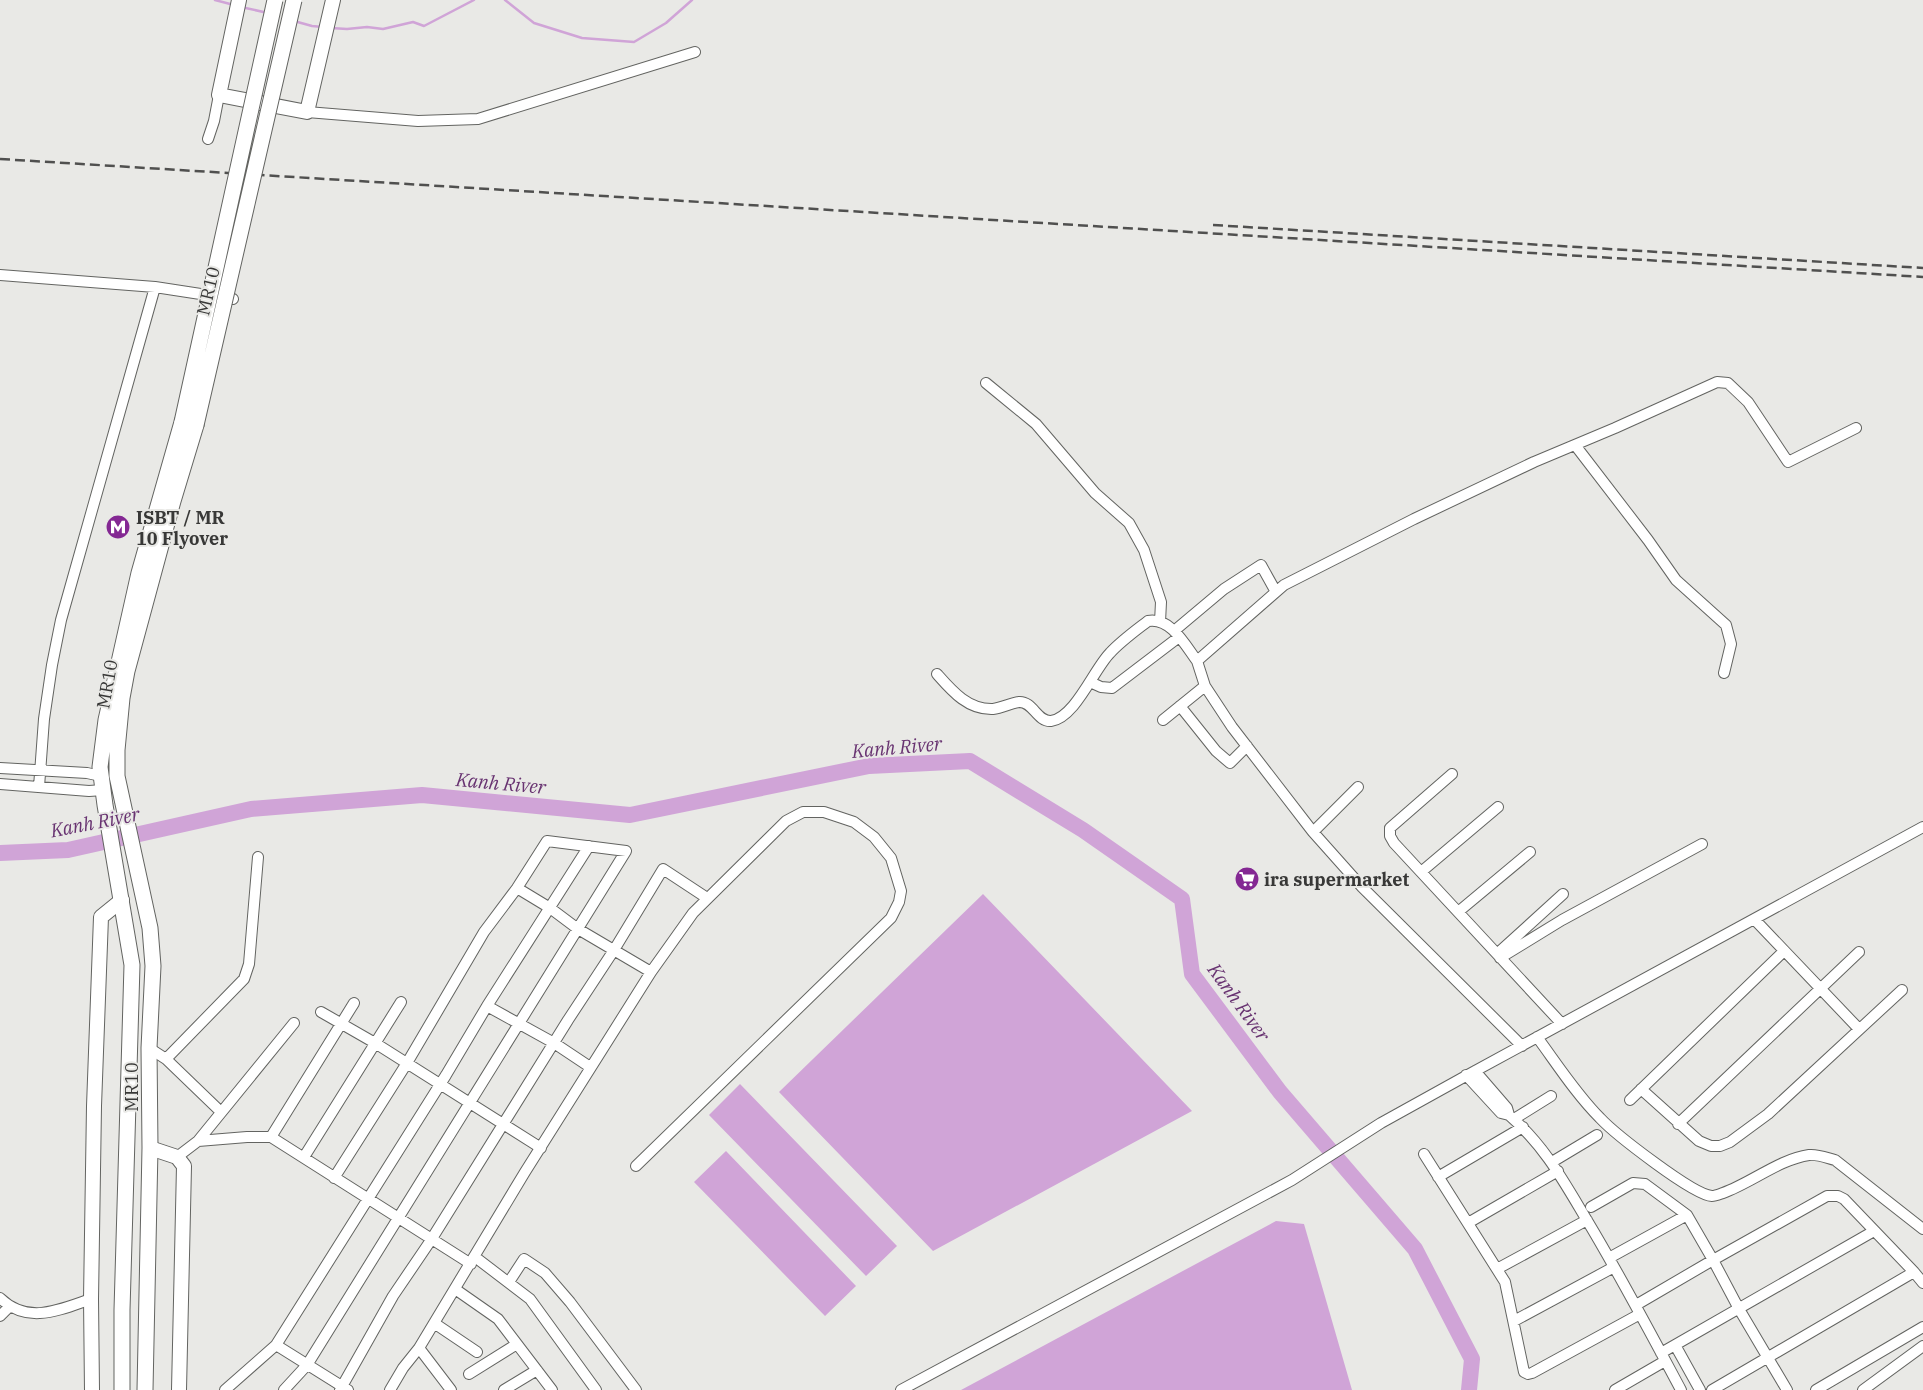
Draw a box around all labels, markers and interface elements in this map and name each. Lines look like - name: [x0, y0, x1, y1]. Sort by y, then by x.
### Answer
- street label: MR10: [191, 264, 225, 318]
- place label: ISBT / MR 10 Flyover: [136, 506, 228, 550]
- metro station icon: ISBT / MR 10 Flyover: [105, 514, 131, 540]
- street label: MR10: [91, 658, 123, 710]
- water label: Kanh River: [850, 731, 944, 763]
- water label: Kanh River: [454, 767, 548, 799]
- water label: Kanh River: [47, 801, 142, 843]
- supermarket icon: ira supermarket: [1234, 866, 1260, 892]
- place label: ira supermarket: [1264, 868, 1409, 891]
- water label: Kanh River: [1202, 958, 1276, 1046]
- street label: MR10: [120, 1062, 143, 1112]

